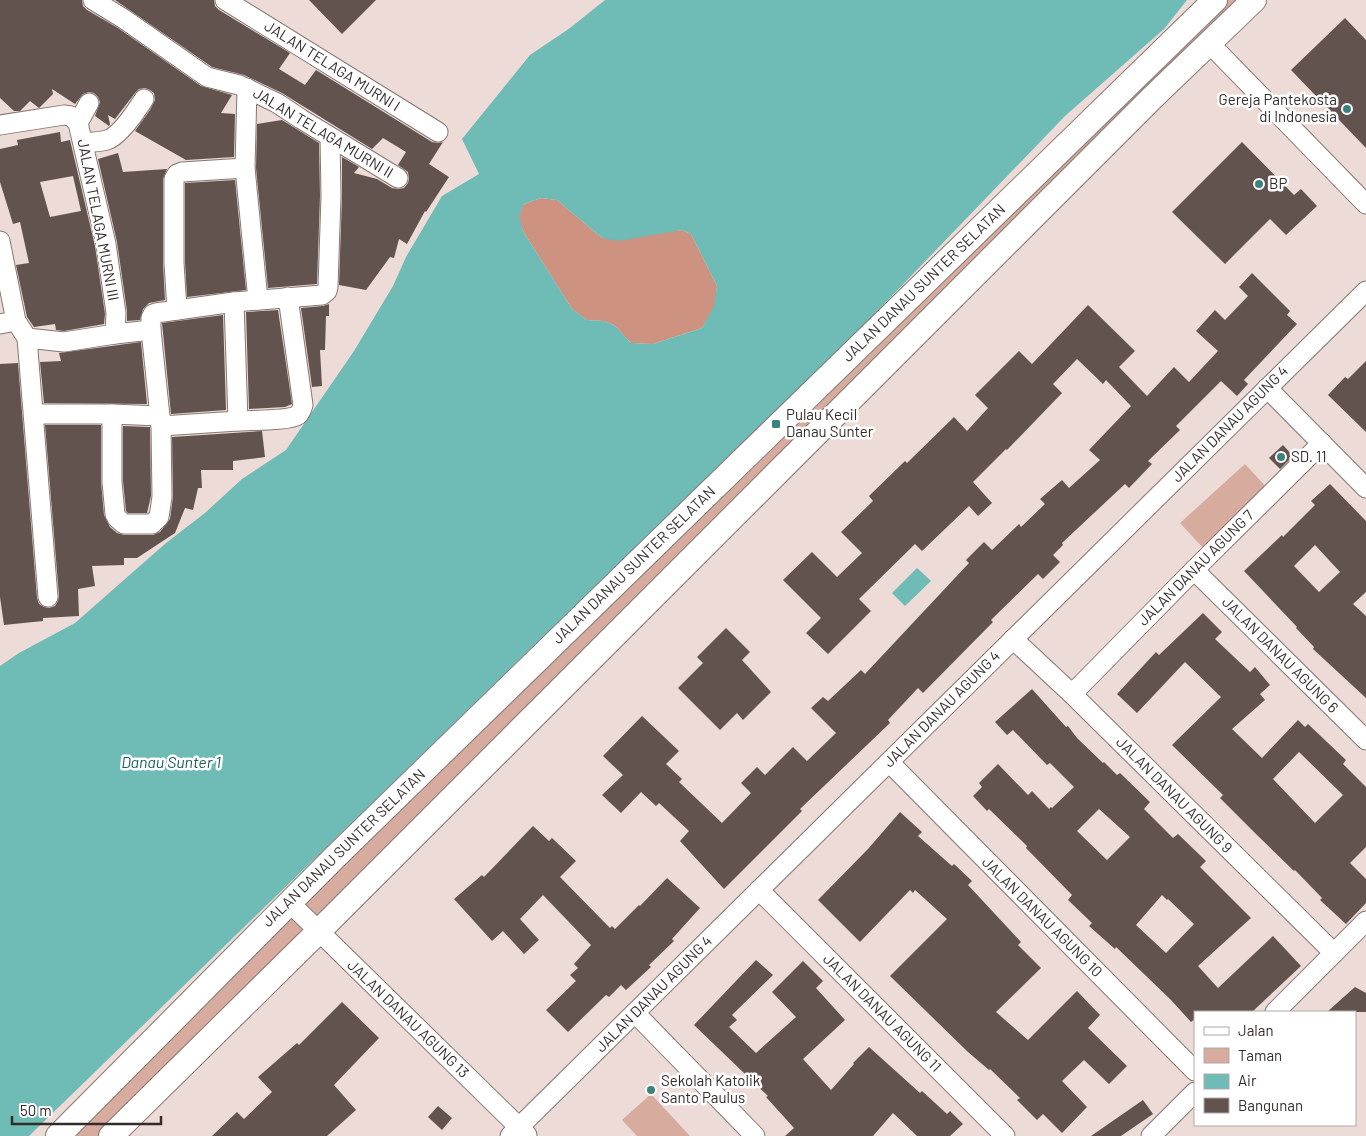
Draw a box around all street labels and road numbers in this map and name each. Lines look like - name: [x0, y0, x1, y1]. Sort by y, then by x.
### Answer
- street label: JALAN TELAGA MURNI I: [261, 16, 404, 114]
- street label: JALAN TELAGA MURNI II: [250, 83, 397, 181]
- street label: JALAN TELAGA MURNI III: [74, 137, 123, 302]
- street label: JALAN DANAU SUNTER SELATAN: [838, 200, 1008, 365]
- street label: JALAN DANAU AGUNG 4: [1167, 361, 1291, 485]
- street label: JALAN DANAU SUNTER SELATAN: [548, 482, 718, 647]
- street label: JALAN DANAU AGUNG 7: [1134, 506, 1257, 629]
- street label: JALAN DANAU AGUNG 6: [1219, 592, 1343, 716]
- street label: JALAN DANAU AGUNG 4: [879, 646, 1003, 770]
- street label: JALAN DANAU AGUNG 9: [1113, 732, 1237, 856]
- street label: JALAN DANAU SUNTER SELATAN: [258, 765, 428, 930]
- street label: JALAN DANAU AGUNG 10: [979, 852, 1107, 980]
- street label: JALAN DANAU AGUNG 4: [591, 931, 715, 1055]
- street label: JALAN DANAU AGUNG 11: [820, 949, 946, 1075]
- street label: JALAN DANAU AGUNG 13: [344, 956, 473, 1081]

